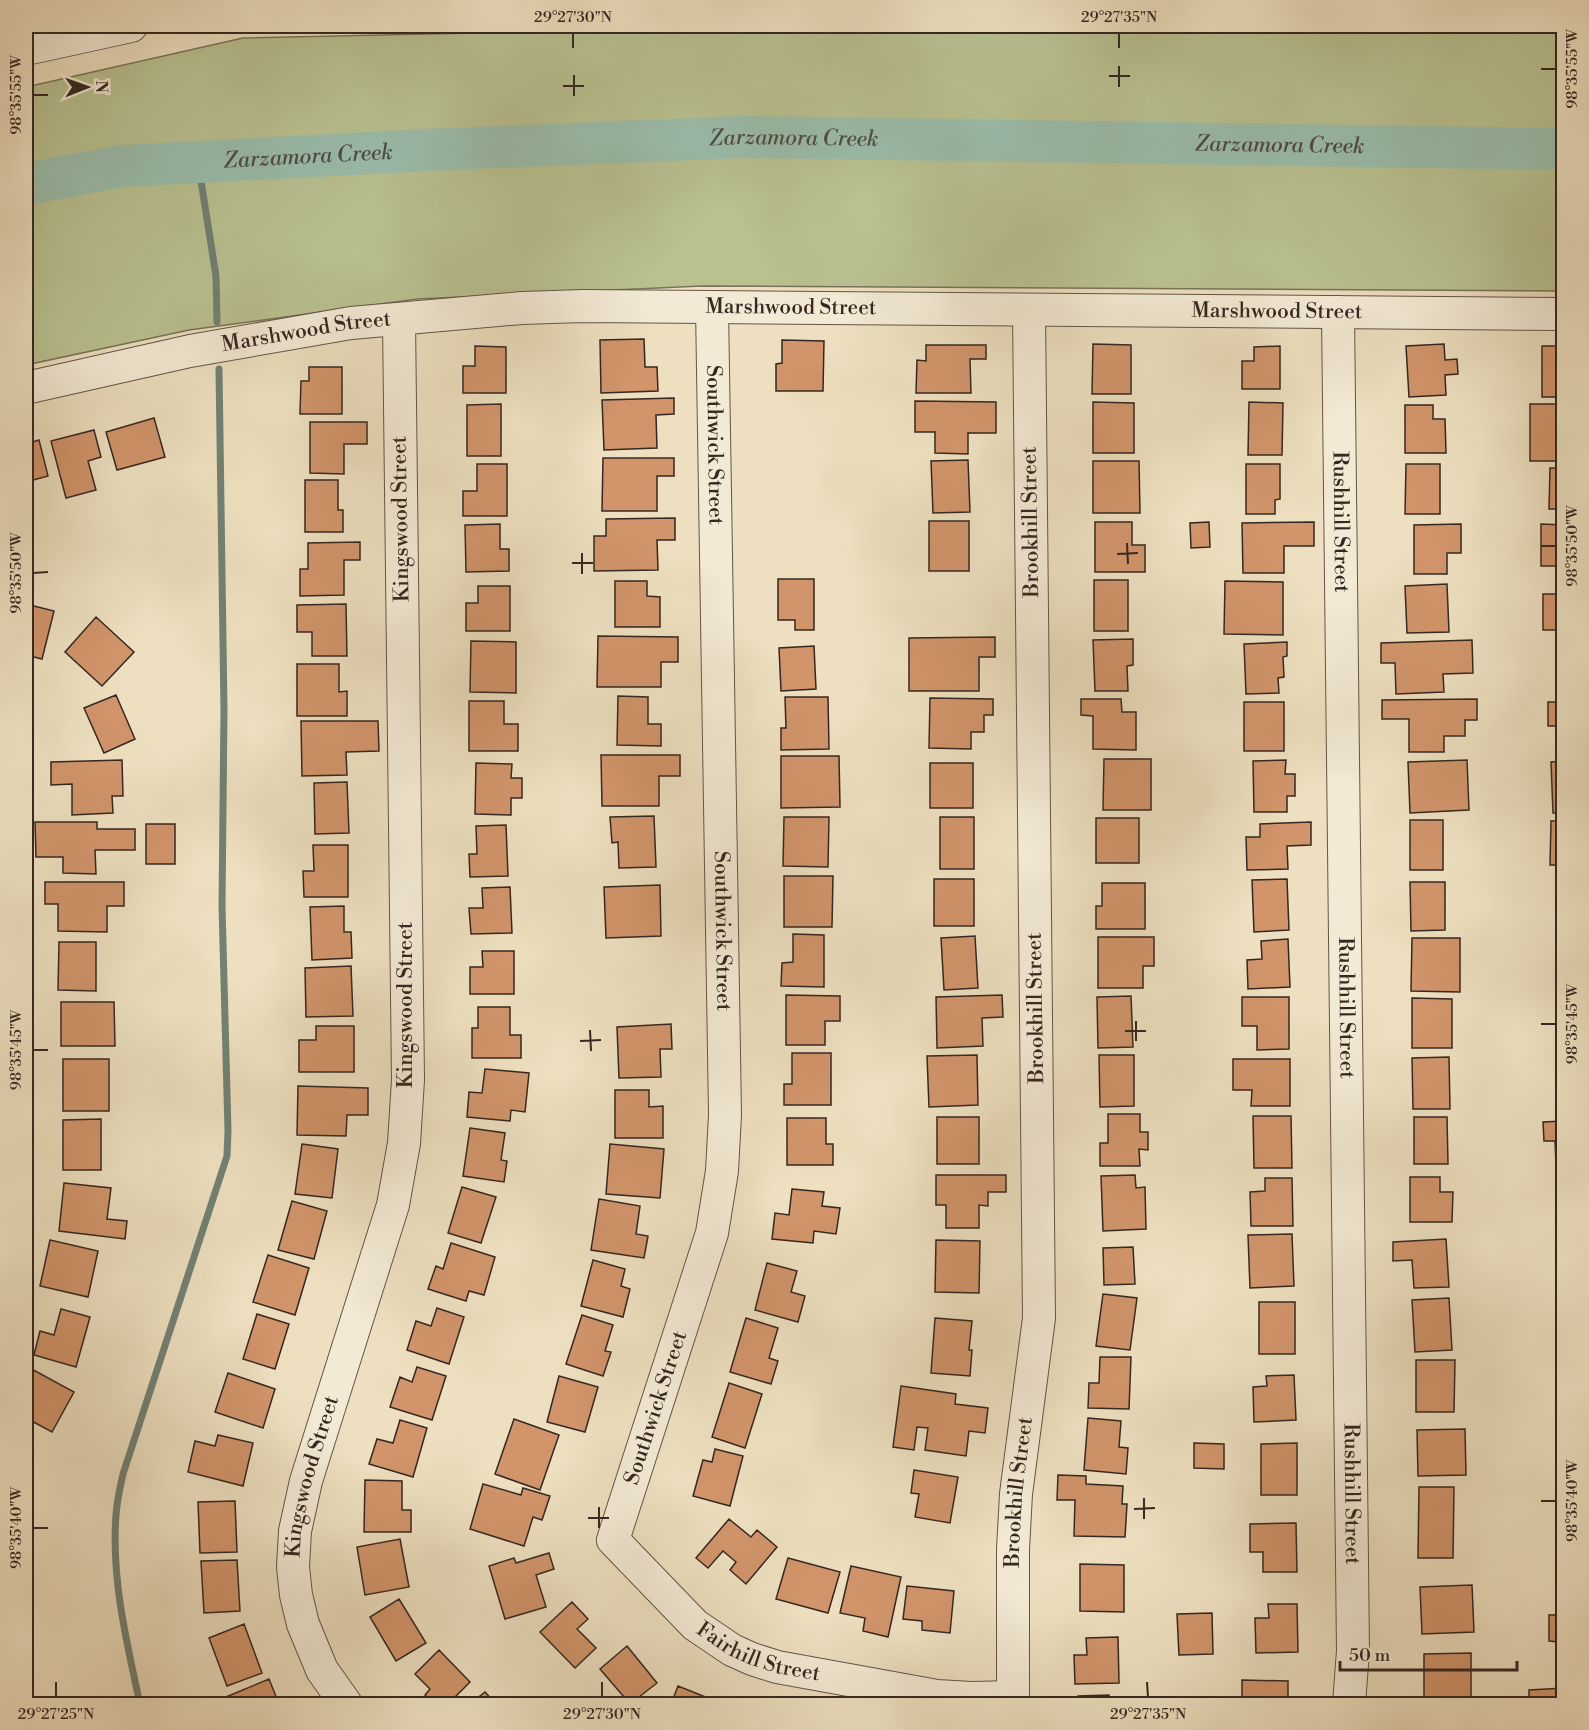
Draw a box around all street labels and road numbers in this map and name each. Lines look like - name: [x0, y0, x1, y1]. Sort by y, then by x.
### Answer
- street label: Marshwood Street: [705, 294, 877, 321]
- street label: Marshwood Street: [1191, 298, 1363, 325]
- street label: Marshwood Street: [220, 307, 393, 358]
- street label: Southwick Street: [700, 365, 729, 526]
- street label: Kingswood Street: [387, 435, 415, 602]
- street label: Brookhill Street: [1017, 446, 1045, 599]
- street label: Rushhill Street: [1327, 451, 1354, 593]
- street label: Southwick Street: [708, 851, 736, 1012]
- street label: Kingswood Street: [393, 921, 419, 1088]
- street label: Brookhill Street: [1022, 932, 1050, 1085]
- street label: Rushhill Street: [1332, 937, 1360, 1079]
- street label: Southwick Street: [619, 1327, 693, 1488]
- street label: Kingswood Street: [281, 1392, 345, 1558]
- street label: Brookhill Street: [1000, 1415, 1039, 1569]
- street label: Rushhill Street: [1337, 1423, 1365, 1565]
- street label: Fairhill Street: [691, 1617, 823, 1688]

